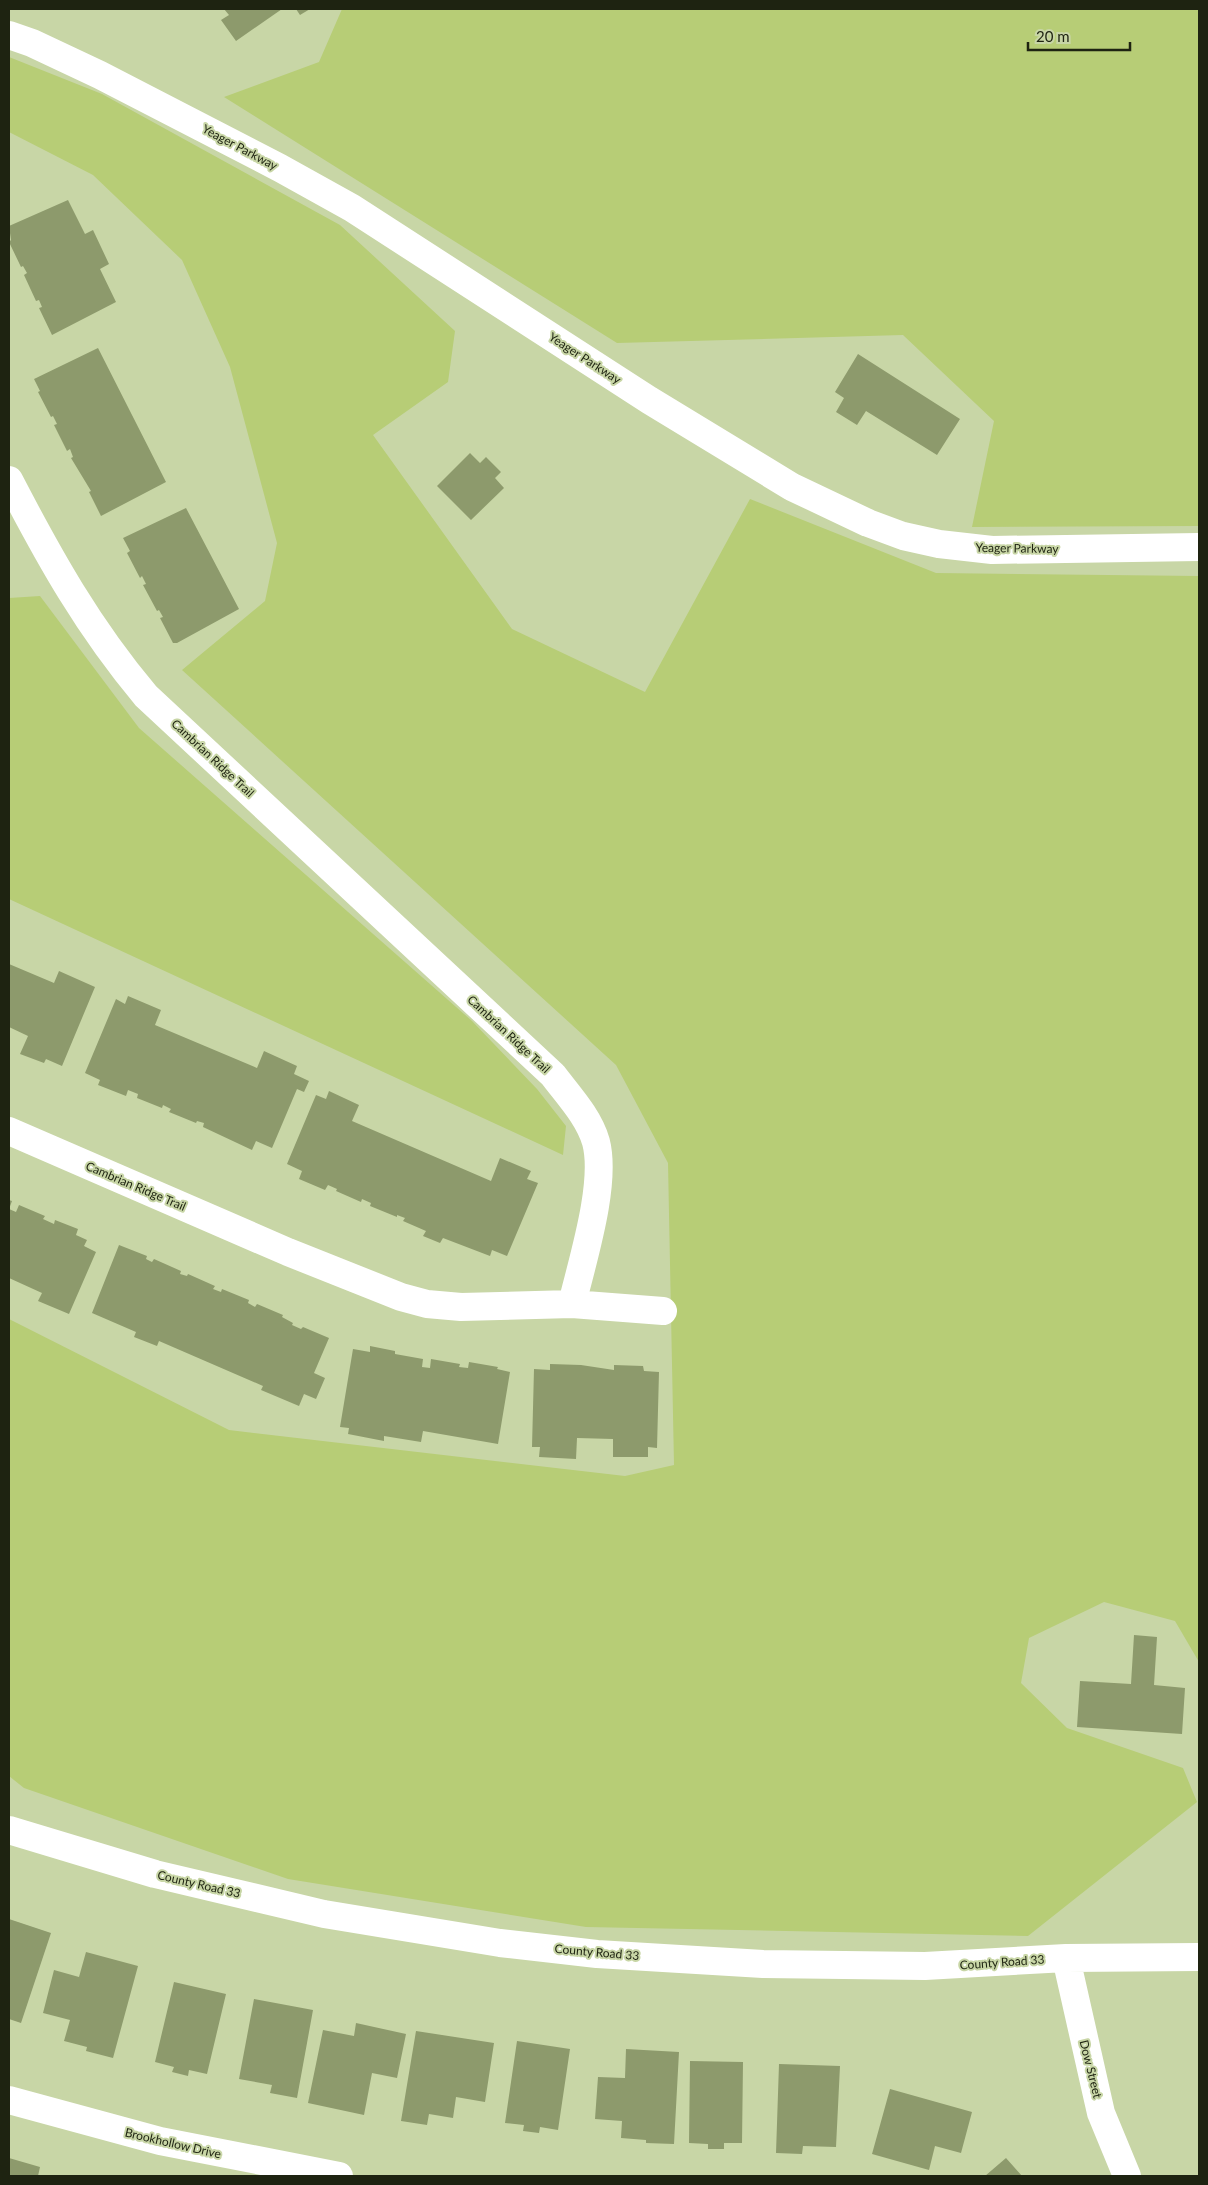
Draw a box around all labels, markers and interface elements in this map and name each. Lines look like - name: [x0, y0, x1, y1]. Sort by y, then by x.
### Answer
- scale bar: [1028, 20, 1130, 52]
- text: 20 m: [1036, 27, 1070, 45]
- street label: Yeager Parkway: [200, 121, 281, 173]
- street label: Yeager Parkway: [546, 329, 625, 387]
- street label: Yeager Parkway: [975, 540, 1059, 556]
- street label: Cambrian Ridge Trail: [169, 716, 257, 800]
- street label: Cambrian Ridge Trail: [465, 992, 553, 1076]
- street label: Cambrian Ridge Trail: [84, 1158, 188, 1214]
- street label: County Road 33: [156, 1867, 242, 1901]
- street label: County Road 33: [554, 1941, 640, 1963]
- street label: County Road 33: [959, 1952, 1045, 1972]
- street label: Dow Street: [1077, 2038, 1106, 2100]
- street label: Brookhollow Drive: [123, 2125, 223, 2161]

